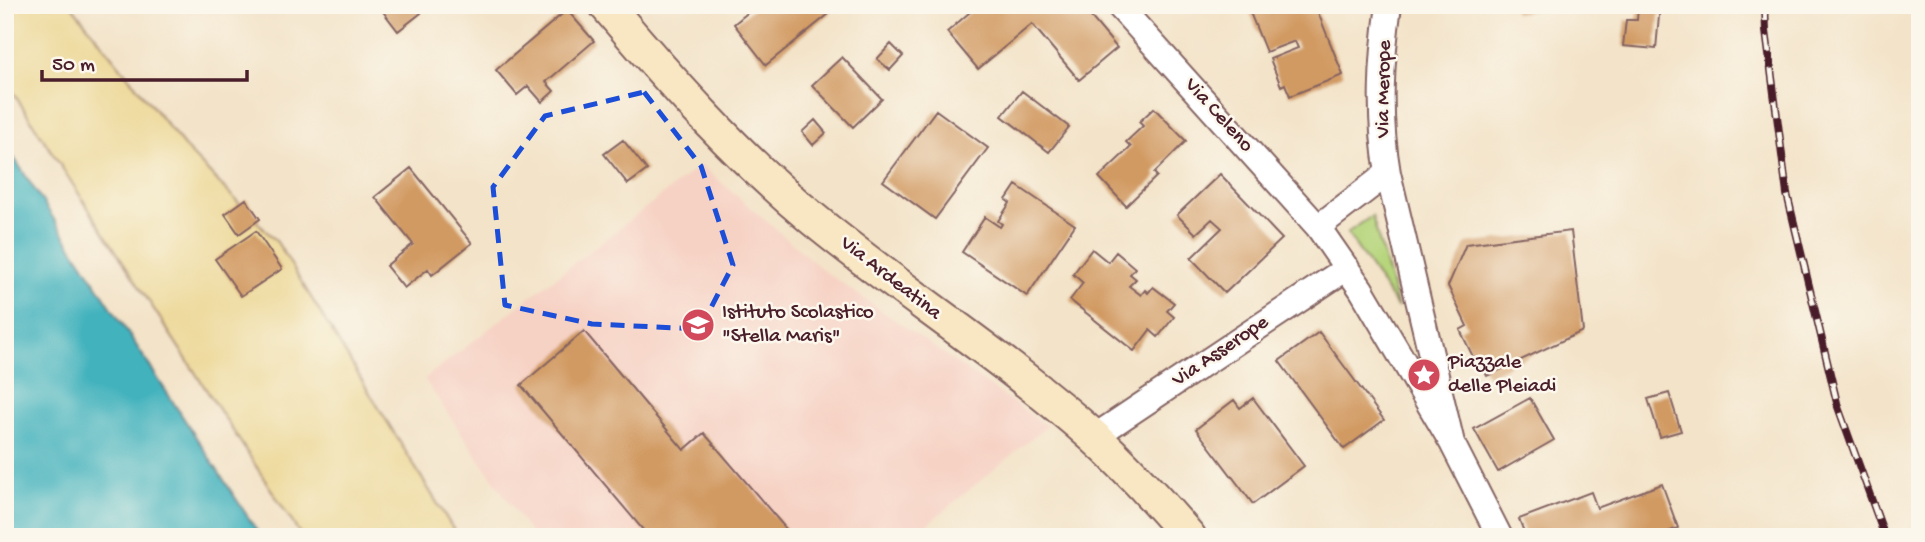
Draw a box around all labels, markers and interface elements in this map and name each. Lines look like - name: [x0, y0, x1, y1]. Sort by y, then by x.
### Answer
- scale bar: [42, 38, 247, 82]
- street label: Via Merope: [1372, 39, 1398, 139]
- text: 50 m: [52, 54, 95, 79]
- street label: Via Celeno: [1177, 73, 1258, 158]
- street label: Via Ardeatina: [833, 231, 947, 327]
- place label: Istituto Scolastico "Stella Maris": [722, 301, 874, 350]
- school or university icon: Istituto Scolastico "Stella Maris": [679, 306, 717, 344]
- street label: Via Asserope: [1167, 310, 1275, 394]
- place label: Piazzale delle Pleiadi: [1447, 351, 1556, 400]
- place icon: Piazzale delle Pleiadi: [1405, 356, 1443, 394]

